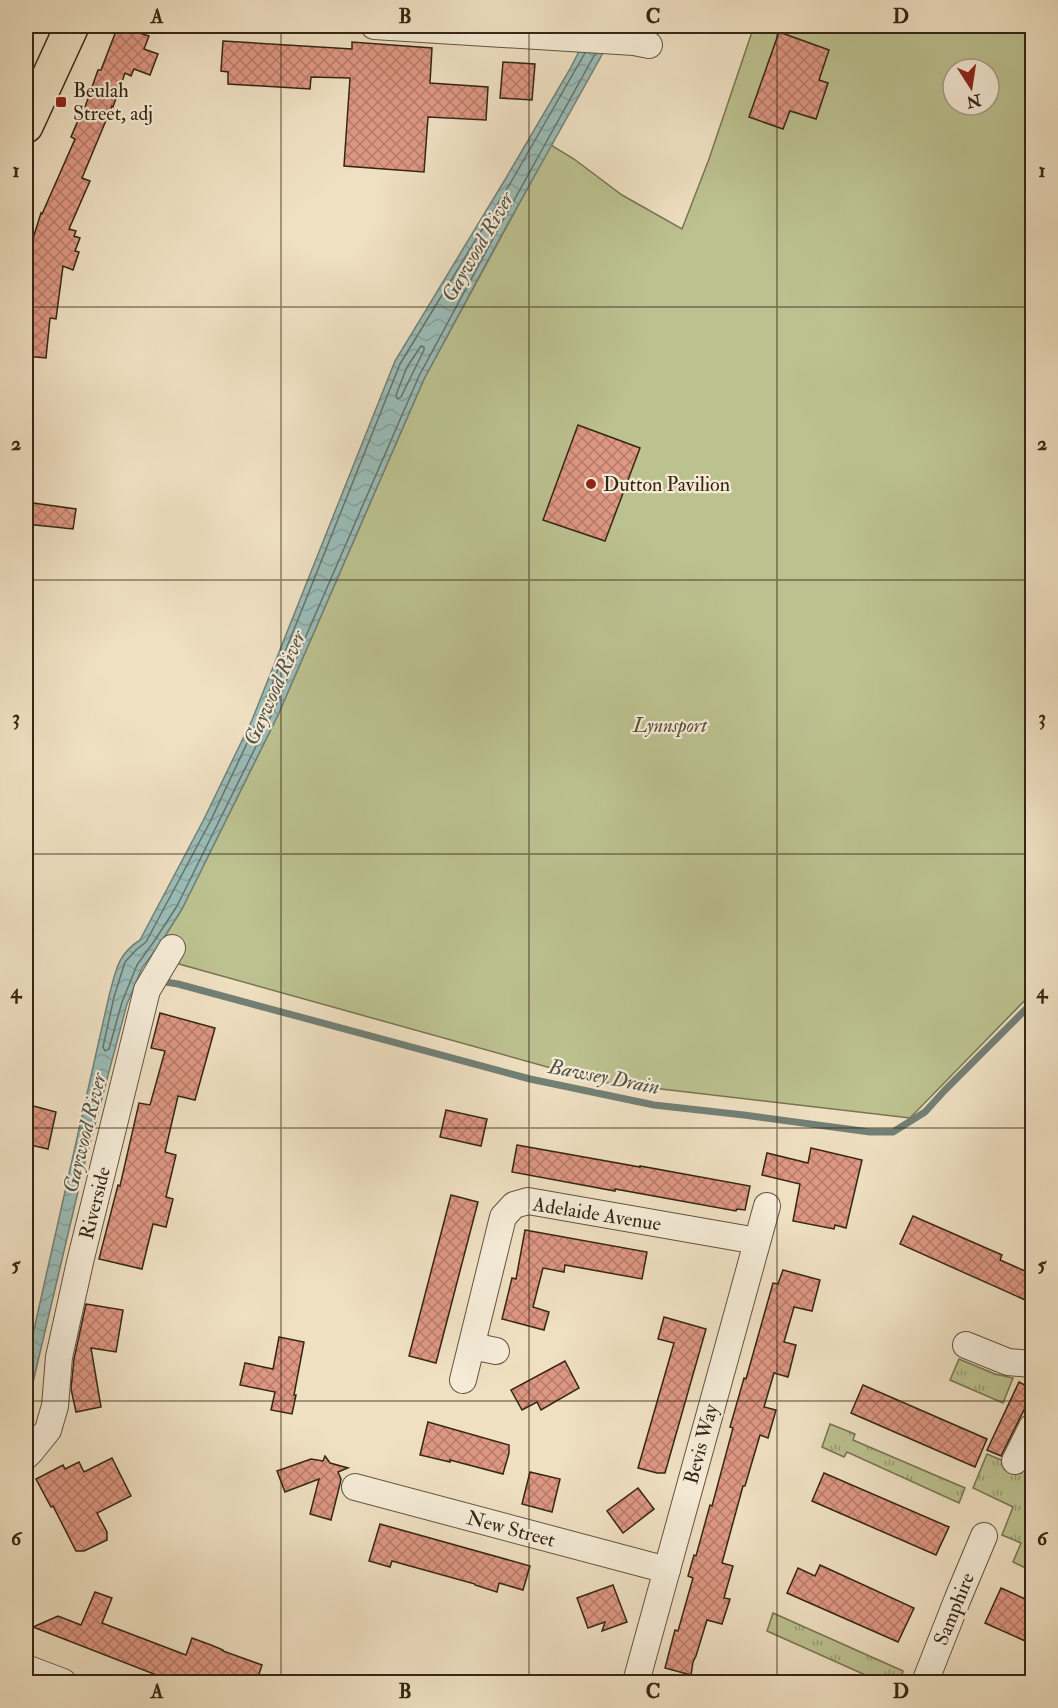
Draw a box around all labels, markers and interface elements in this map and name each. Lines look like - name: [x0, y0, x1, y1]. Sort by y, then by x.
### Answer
- text: A: [150, 4, 164, 29]
- text: B: [398, 4, 412, 29]
- text: C: [646, 4, 660, 29]
- text: D: [893, 4, 909, 29]
- north arrow: [941, 57, 1001, 117]
- place label: Beulah Street, adj: [73, 78, 153, 126]
- text: N: [964, 89, 984, 112]
- marker: Beulah Street, adj: [54, 95, 68, 109]
- text: 1: [12, 158, 20, 183]
- text: 1: [1038, 158, 1046, 183]
- water label: Gaywood River: [436, 186, 521, 307]
- text: 2: [11, 431, 21, 456]
- text: 2: [1037, 431, 1047, 456]
- place label: Dutton Pavilion: [603, 472, 730, 497]
- marker: Dutton Pavilion: [584, 477, 598, 491]
- water label: Gaywood River: [238, 625, 313, 749]
- text: 3: [12, 705, 20, 730]
- text: 3: [1038, 705, 1046, 730]
- park label: Lynnsport: [632, 713, 708, 738]
- text: 4: [10, 979, 23, 1004]
- text: 4: [1036, 979, 1049, 1004]
- water label: Bawsey Drain: [545, 1053, 662, 1101]
- water label: Gaywood River: [57, 1069, 113, 1196]
- street label: Riverside: [74, 1164, 116, 1242]
- street label: Adelaide Avenue: [530, 1191, 663, 1236]
- text: 5: [12, 1252, 22, 1277]
- text: 5: [1038, 1252, 1048, 1277]
- street label: Bevis Way: [678, 1400, 724, 1487]
- street label: New Street: [464, 1505, 558, 1553]
- text: 6: [11, 1526, 23, 1551]
- text: 6: [1037, 1526, 1049, 1551]
- street label: Samphire: [928, 1569, 981, 1649]
- text: A: [150, 1679, 164, 1704]
- text: B: [398, 1679, 412, 1704]
- text: C: [646, 1679, 660, 1704]
- text: D: [893, 1679, 909, 1704]

